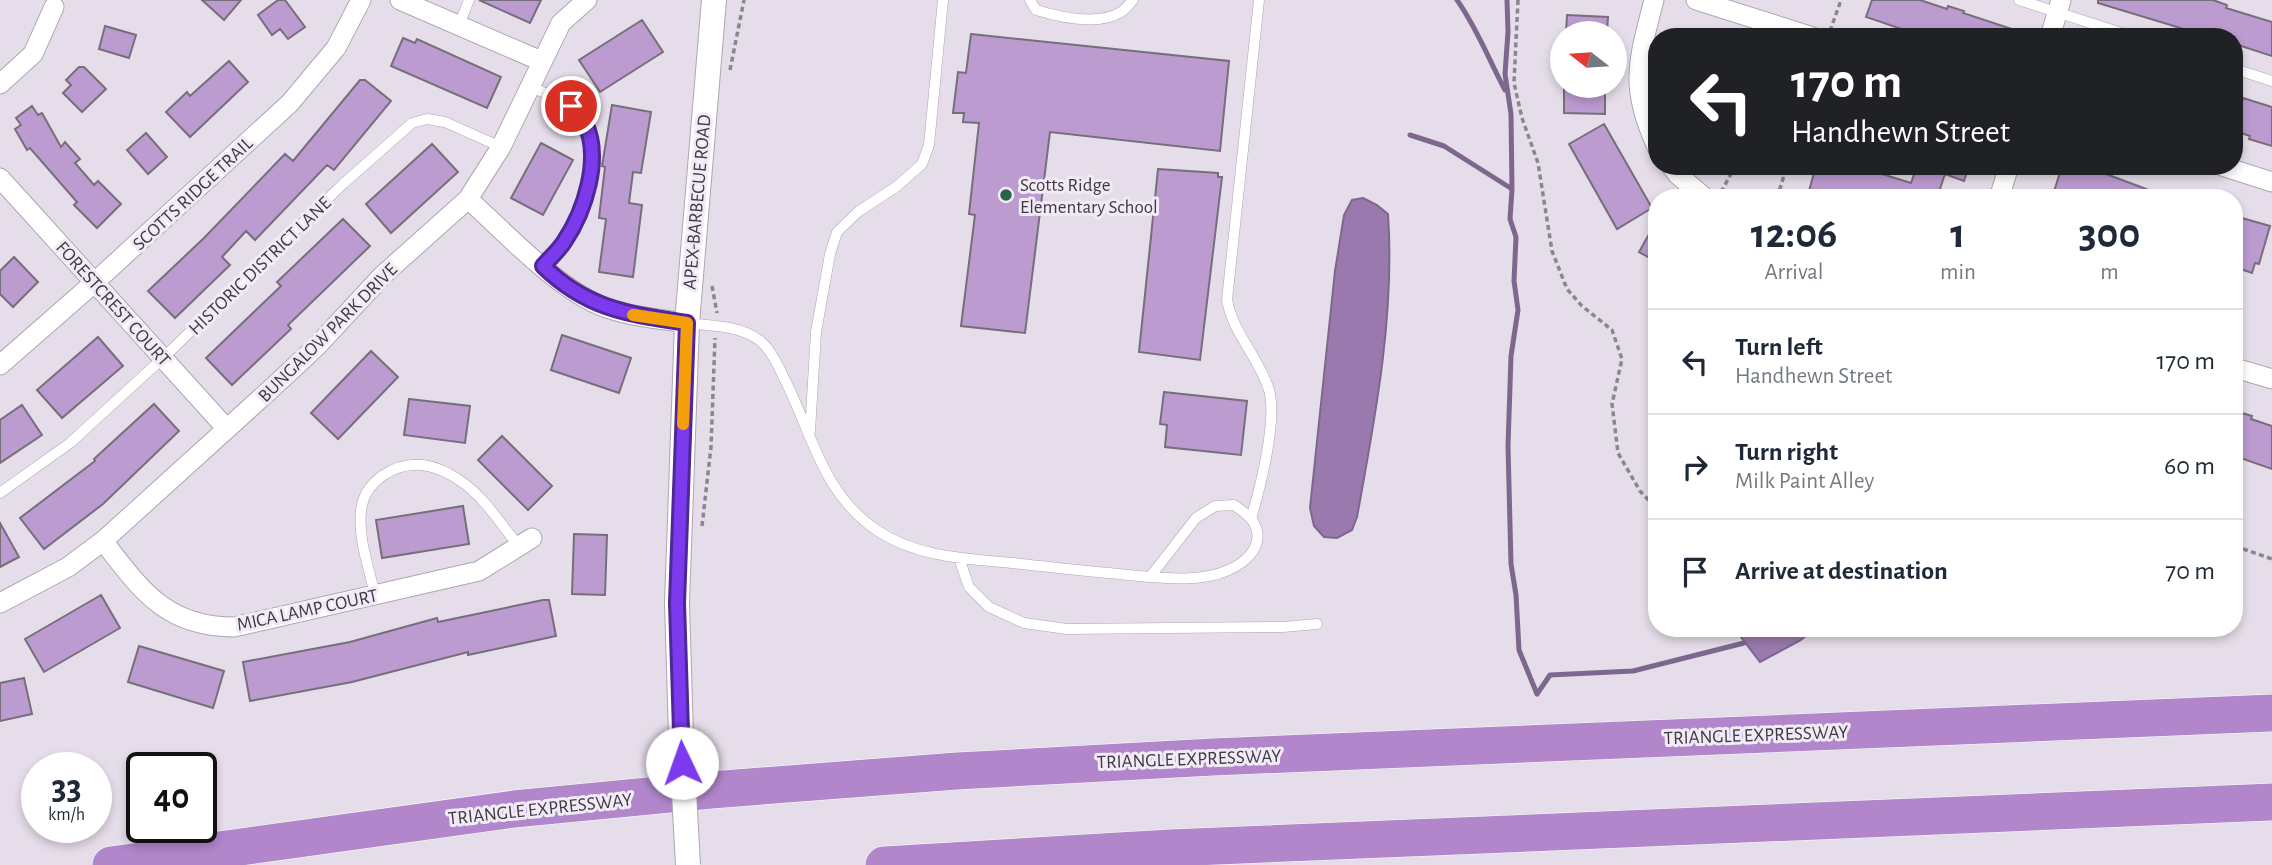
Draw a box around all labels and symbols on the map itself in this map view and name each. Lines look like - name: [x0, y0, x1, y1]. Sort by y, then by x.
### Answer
- north arrow: [1550, 21, 1628, 98]
- pin: [541, 76, 601, 136]
- street label: APEX-BARBECUE ROAD: [680, 114, 715, 290]
- street label: SCOTTS RIDGE TRAIL: [129, 134, 257, 254]
- place label: Scotts Ridge Elementary School: [1020, 176, 1158, 217]
- marker: Scotts Ridge Elementary School: [998, 187, 1014, 203]
- street label: HISTORIC DISTRICT LANE: [185, 193, 335, 339]
- street label: FORESTCREST COURT: [52, 238, 174, 370]
- street label: BUNGALOW PARK DRIVE: [255, 260, 401, 406]
- street label: MICA LAMP COURT: [235, 586, 380, 635]
- street label: TRIANGLE EXPRESSWAY: [1663, 723, 1849, 748]
- position arrow: [645, 726, 719, 800]
- street label: TRIANGLE EXPRESSWAY: [1096, 747, 1282, 772]
- speed limit sign: 40: [126, 752, 217, 843]
- street label: TRIANGLE EXPRESSWAY: [447, 790, 633, 829]

